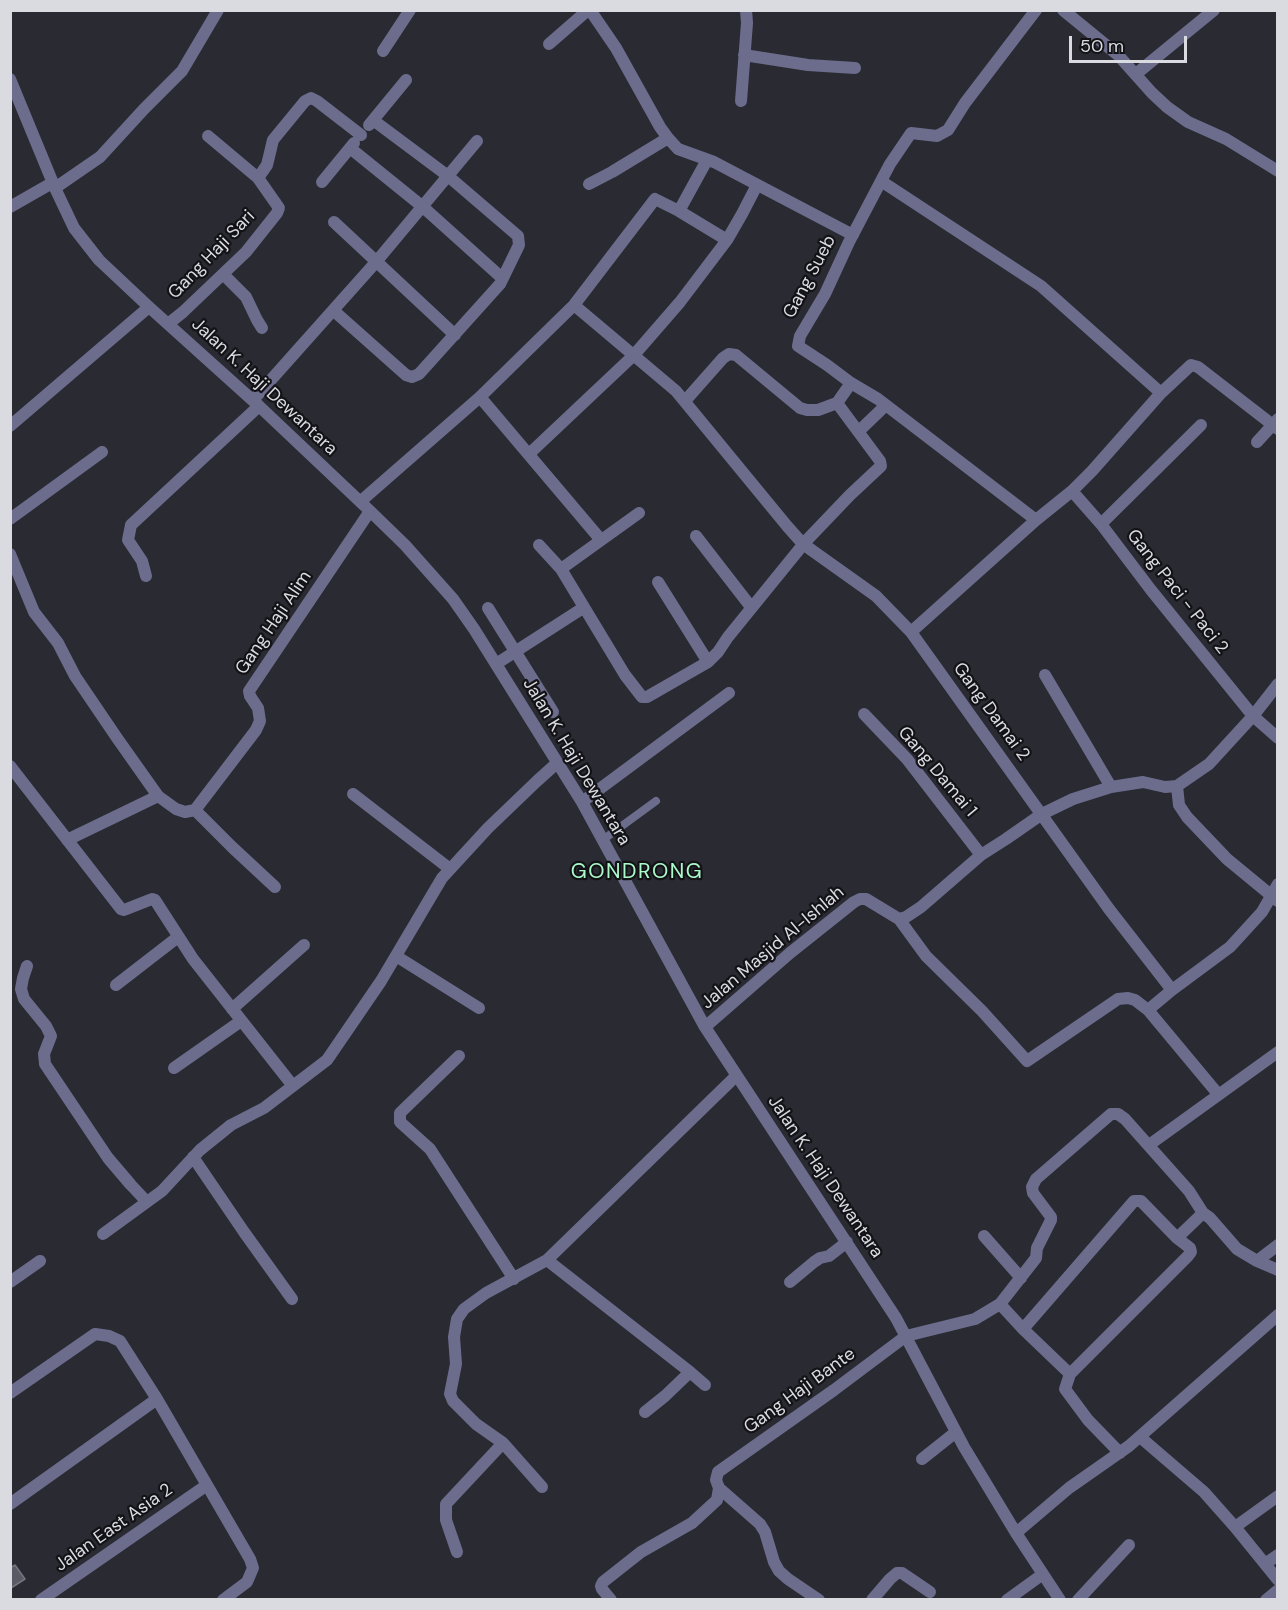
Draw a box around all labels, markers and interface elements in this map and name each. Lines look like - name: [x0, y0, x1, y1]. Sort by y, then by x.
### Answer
- scale bar: [1072, 24, 1190, 62]
- text: 50 m: [1080, 34, 1124, 58]
- street label: Gang Haji Sari: [164, 206, 260, 304]
- street label: Gang Sueb: [779, 232, 841, 322]
- street label: Jalan K. Haji Dewantara: [187, 314, 341, 460]
- street label: Gang Paci - Paci 2: [1122, 525, 1232, 659]
- street label: Gang Haji Alim: [231, 567, 317, 679]
- street label: Gang Damai 2: [948, 659, 1034, 765]
- street label: Jalan K. Haji Dewantara: [518, 674, 634, 850]
- street label: Gang Damai 1: [893, 722, 981, 822]
- district label: GONDRONG: [571, 859, 703, 885]
- street label: Jalan Masjid Al-Ishlah: [697, 882, 849, 1014]
- street label: Jalan K. Haji Dewantara: [763, 1092, 887, 1262]
- street label: Gang Haji Bante: [740, 1343, 860, 1439]
- street label: Jalan East Asia 2: [51, 1479, 177, 1577]

